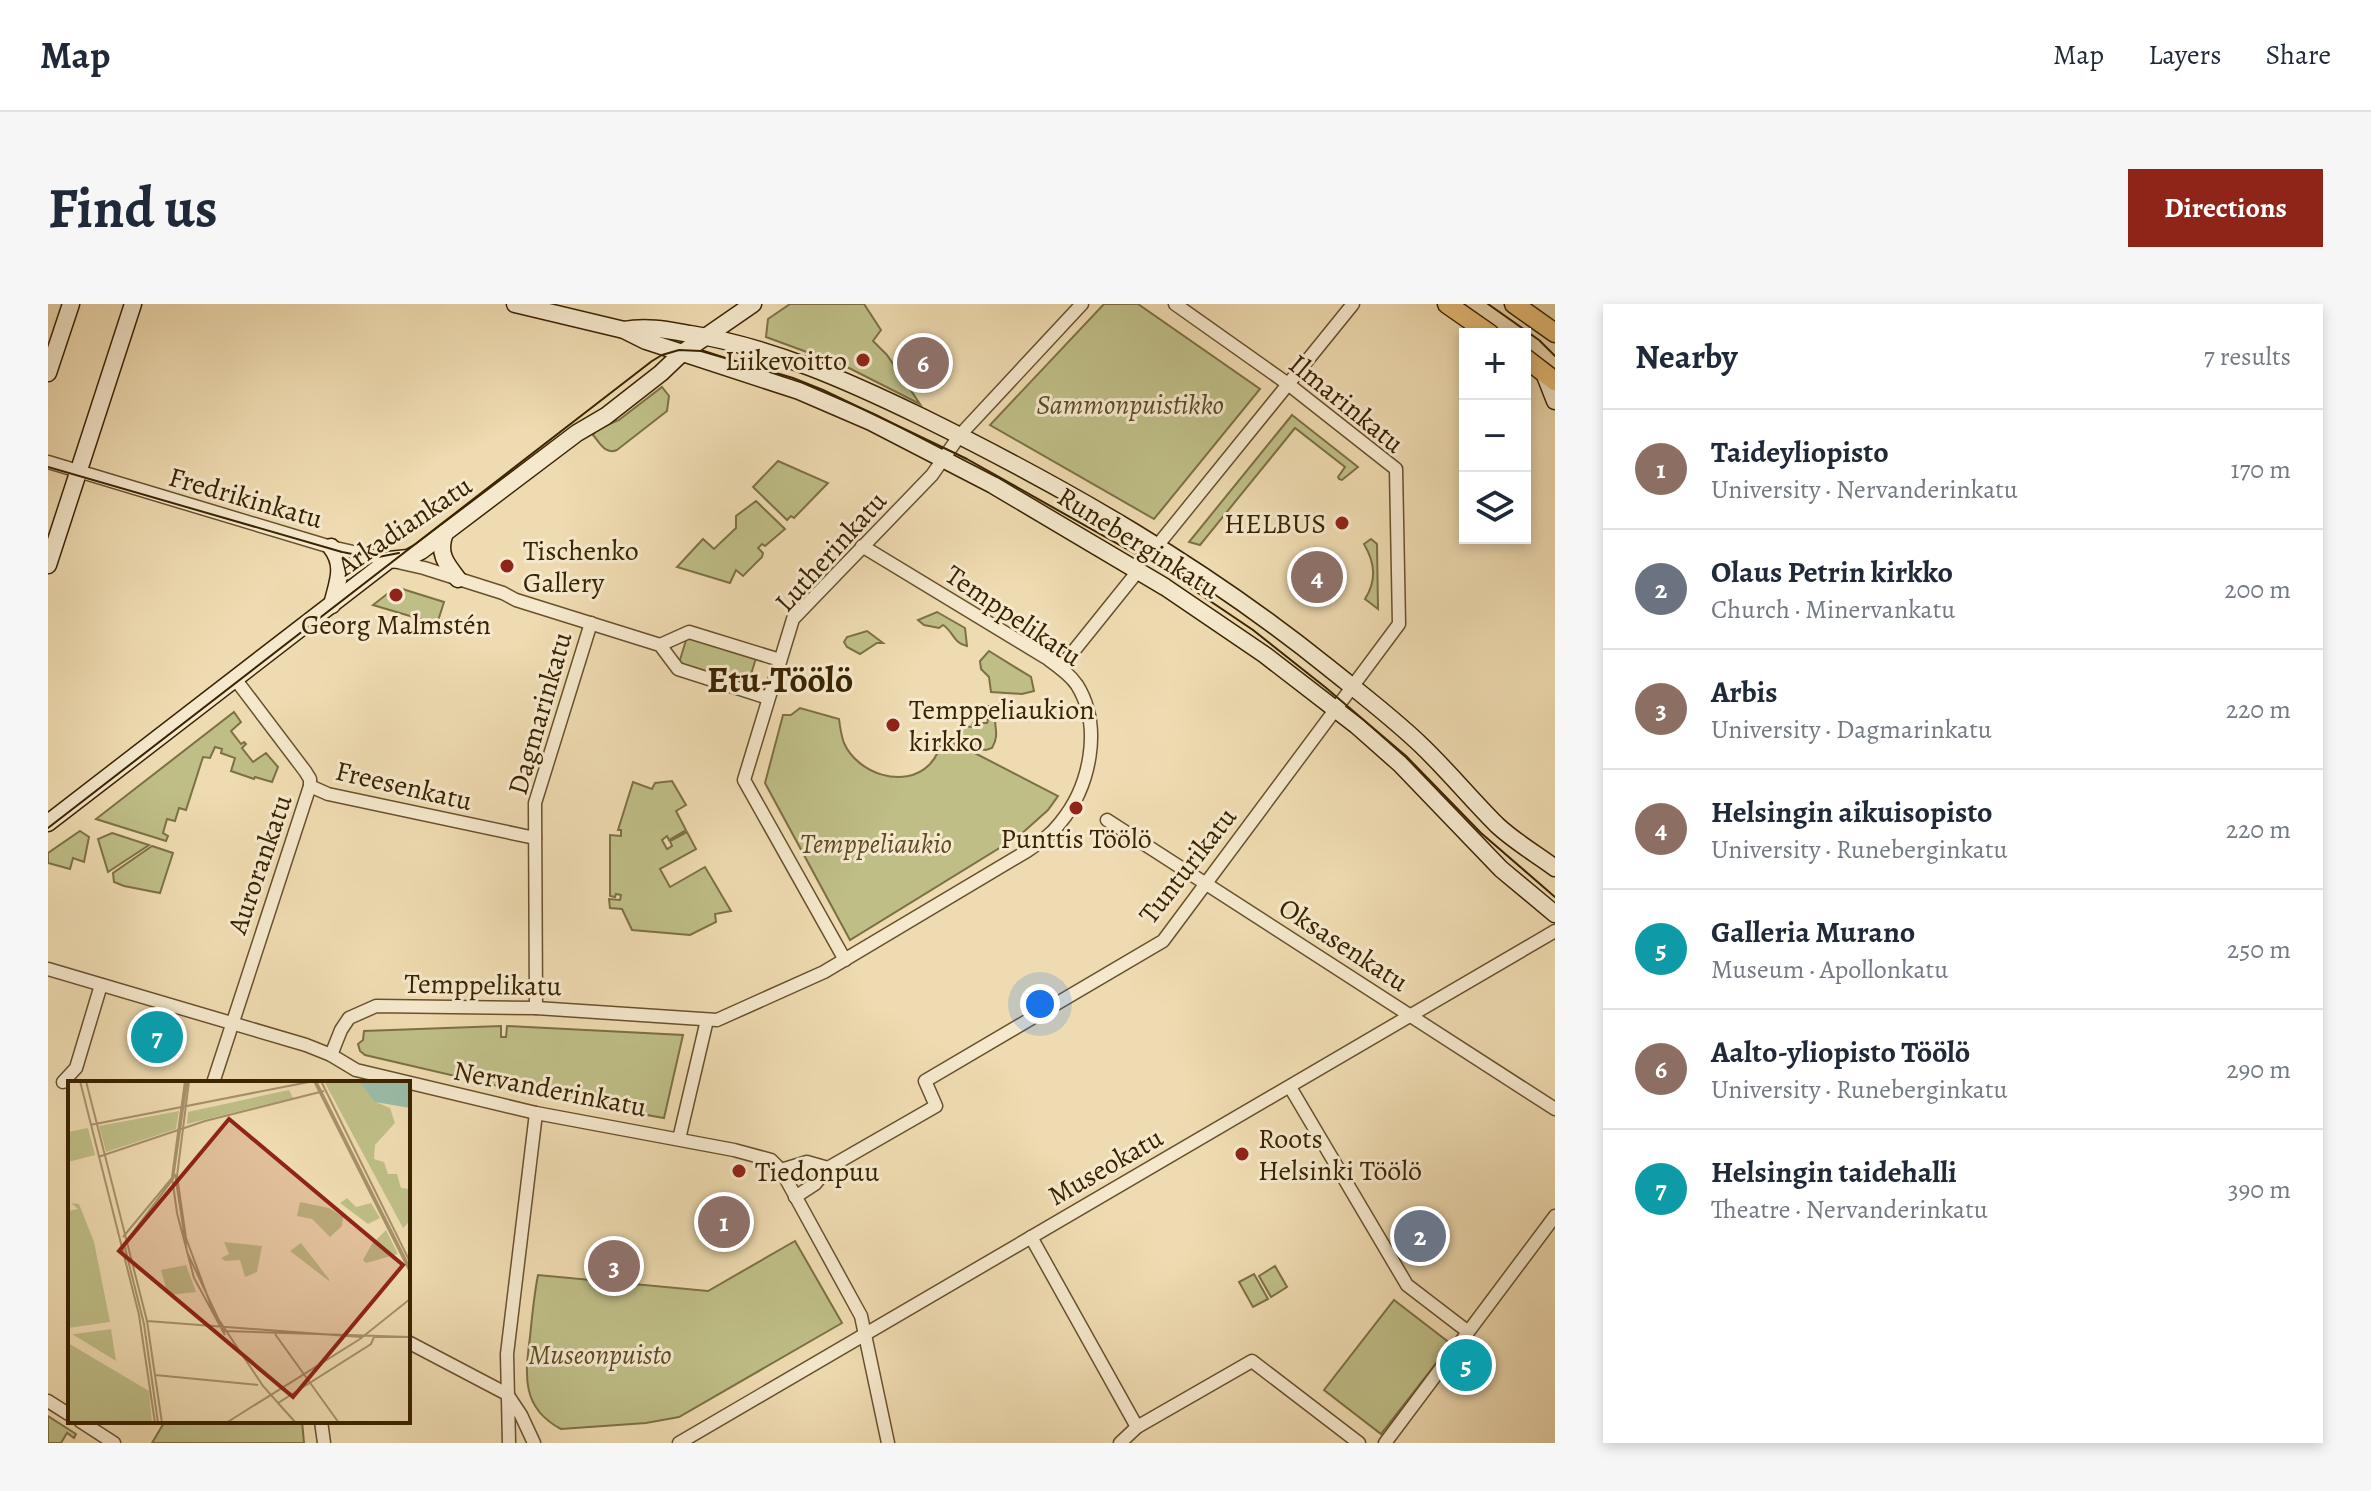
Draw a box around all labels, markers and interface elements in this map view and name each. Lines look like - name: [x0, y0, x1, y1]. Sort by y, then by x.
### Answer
- text: Map: [40, 29, 110, 81]
- text: Map: [2053, 36, 2104, 74]
- text: Layers: [2148, 36, 2221, 74]
- text: Share: [2265, 36, 2331, 74]
- button: Directions: [2128, 169, 2323, 247]
- text: Find us: [48, 170, 218, 246]
- map controls: [1459, 328, 1531, 544]
- button: +: [1459, 328, 1531, 400]
- pin: 6: [897, 333, 949, 393]
- text: Nearby: [1635, 333, 1738, 380]
- text: 7 results: [2204, 339, 2291, 374]
- place label: Liikevoitto: [725, 342, 847, 380]
- street label: Ilmarinkatu: [1281, 346, 1413, 463]
- marker: Liikevoitto: [854, 351, 872, 369]
- park label: Sammonpuistikko: [1036, 386, 1224, 424]
- button: −: [1459, 400, 1531, 472]
- text: Taideyliopisto: [1711, 432, 1889, 472]
- text: 1: [1656, 452, 1666, 487]
- text: 170 m: [2231, 452, 2291, 487]
- street label: Fredrikinkatu: [164, 458, 328, 538]
- street label: Arkadiankatu: [329, 466, 480, 585]
- button: layers: [1459, 472, 1531, 544]
- text: University · Nervanderinkatu: [1711, 472, 2018, 507]
- street label: Runeberginkatu: [1050, 478, 1228, 608]
- street label: Lutherinkatu: [766, 482, 896, 620]
- place label: HELBUS: [1224, 505, 1326, 543]
- marker: HELBUS: [1333, 514, 1351, 532]
- place label: Tischenko Gallery: [523, 532, 639, 602]
- pin: 4: [1291, 547, 1343, 607]
- text: Olaus Petrin kirkko: [1711, 552, 1953, 592]
- street label: Temppelikatu: [938, 556, 1090, 676]
- marker: Tischenko Gallery: [498, 557, 516, 575]
- text: 2: [1655, 572, 1667, 607]
- text: 200 m: [2224, 572, 2291, 607]
- marker: Georg Malmstén: [387, 586, 405, 604]
- text: Church · Minervankatu: [1711, 592, 1955, 627]
- place label: Georg Malmstén: [301, 606, 491, 644]
- street label: Dagmarinkatu: [499, 627, 582, 799]
- district label: Etu-Töölö: [707, 655, 853, 704]
- text: Arbis: [1711, 672, 1778, 712]
- place label: Temppeliaukion kirkko: [909, 691, 1095, 761]
- text: 3: [1655, 692, 1667, 727]
- text: 220 m: [2226, 692, 2291, 727]
- text: University · Dagmarinkatu: [1711, 712, 1992, 747]
- marker: Temppeliaukion kirkko: [884, 716, 902, 734]
- street label: Freesenkatu: [332, 752, 477, 820]
- street label: Aurorankatu: [218, 789, 302, 940]
- text: Helsingin aikuisopisto: [1711, 792, 1993, 832]
- marker: Punttis Töölö: [1067, 799, 1085, 817]
- street label: Tunturikatu: [1130, 799, 1246, 932]
- text: 4: [1655, 812, 1667, 847]
- text: 220 m: [2226, 812, 2291, 847]
- place label: Punttis Töölö: [1000, 820, 1152, 858]
- park label: Temppeliaukio: [800, 825, 952, 863]
- text: University · Runeberginkatu: [1711, 832, 2008, 867]
- street label: Oksasenkatu: [1271, 889, 1416, 1001]
- text: Galleria Murano: [1711, 912, 1915, 952]
- text: 5: [1655, 932, 1667, 967]
- text: 250 m: [2227, 932, 2291, 967]
- text: Museum · Apollonkatu: [1711, 952, 1948, 987]
- street label: Temppelikatu: [404, 965, 563, 1005]
- your location: [1020, 984, 1060, 1024]
- pin: 7: [131, 1007, 183, 1067]
- text: Aalto-yliopisto Töölö: [1711, 1032, 1970, 1072]
- street label: Nervanderinkatu: [450, 1052, 650, 1126]
- text: 6: [1655, 1052, 1667, 1087]
- text: 290 m: [2226, 1052, 2291, 1087]
- text: University · Runeberginkatu: [1711, 1072, 2008, 1107]
- inset map: [68, 1081, 410, 1423]
- street label: Museokatu: [1041, 1118, 1171, 1215]
- place label: Roots Helsinki Töölö: [1258, 1120, 1422, 1190]
- marker: Roots Helsinki Töölö: [1233, 1145, 1251, 1163]
- text: Helsingin taidehalli: [1711, 1152, 1957, 1192]
- place label: Tiedonpuu: [755, 1153, 880, 1191]
- marker: Tiedonpuu: [730, 1162, 748, 1180]
- text: 7: [1655, 1172, 1667, 1207]
- text: 390 m: [2228, 1172, 2291, 1207]
- pin: 1: [698, 1192, 750, 1252]
- text: Theatre · Nervanderinkatu: [1711, 1192, 1988, 1227]
- pin: 2: [1394, 1206, 1446, 1266]
- pin: 3: [588, 1236, 640, 1296]
- pin: 5: [1440, 1335, 1492, 1395]
- park label: Museonpuisto: [528, 1336, 672, 1374]

